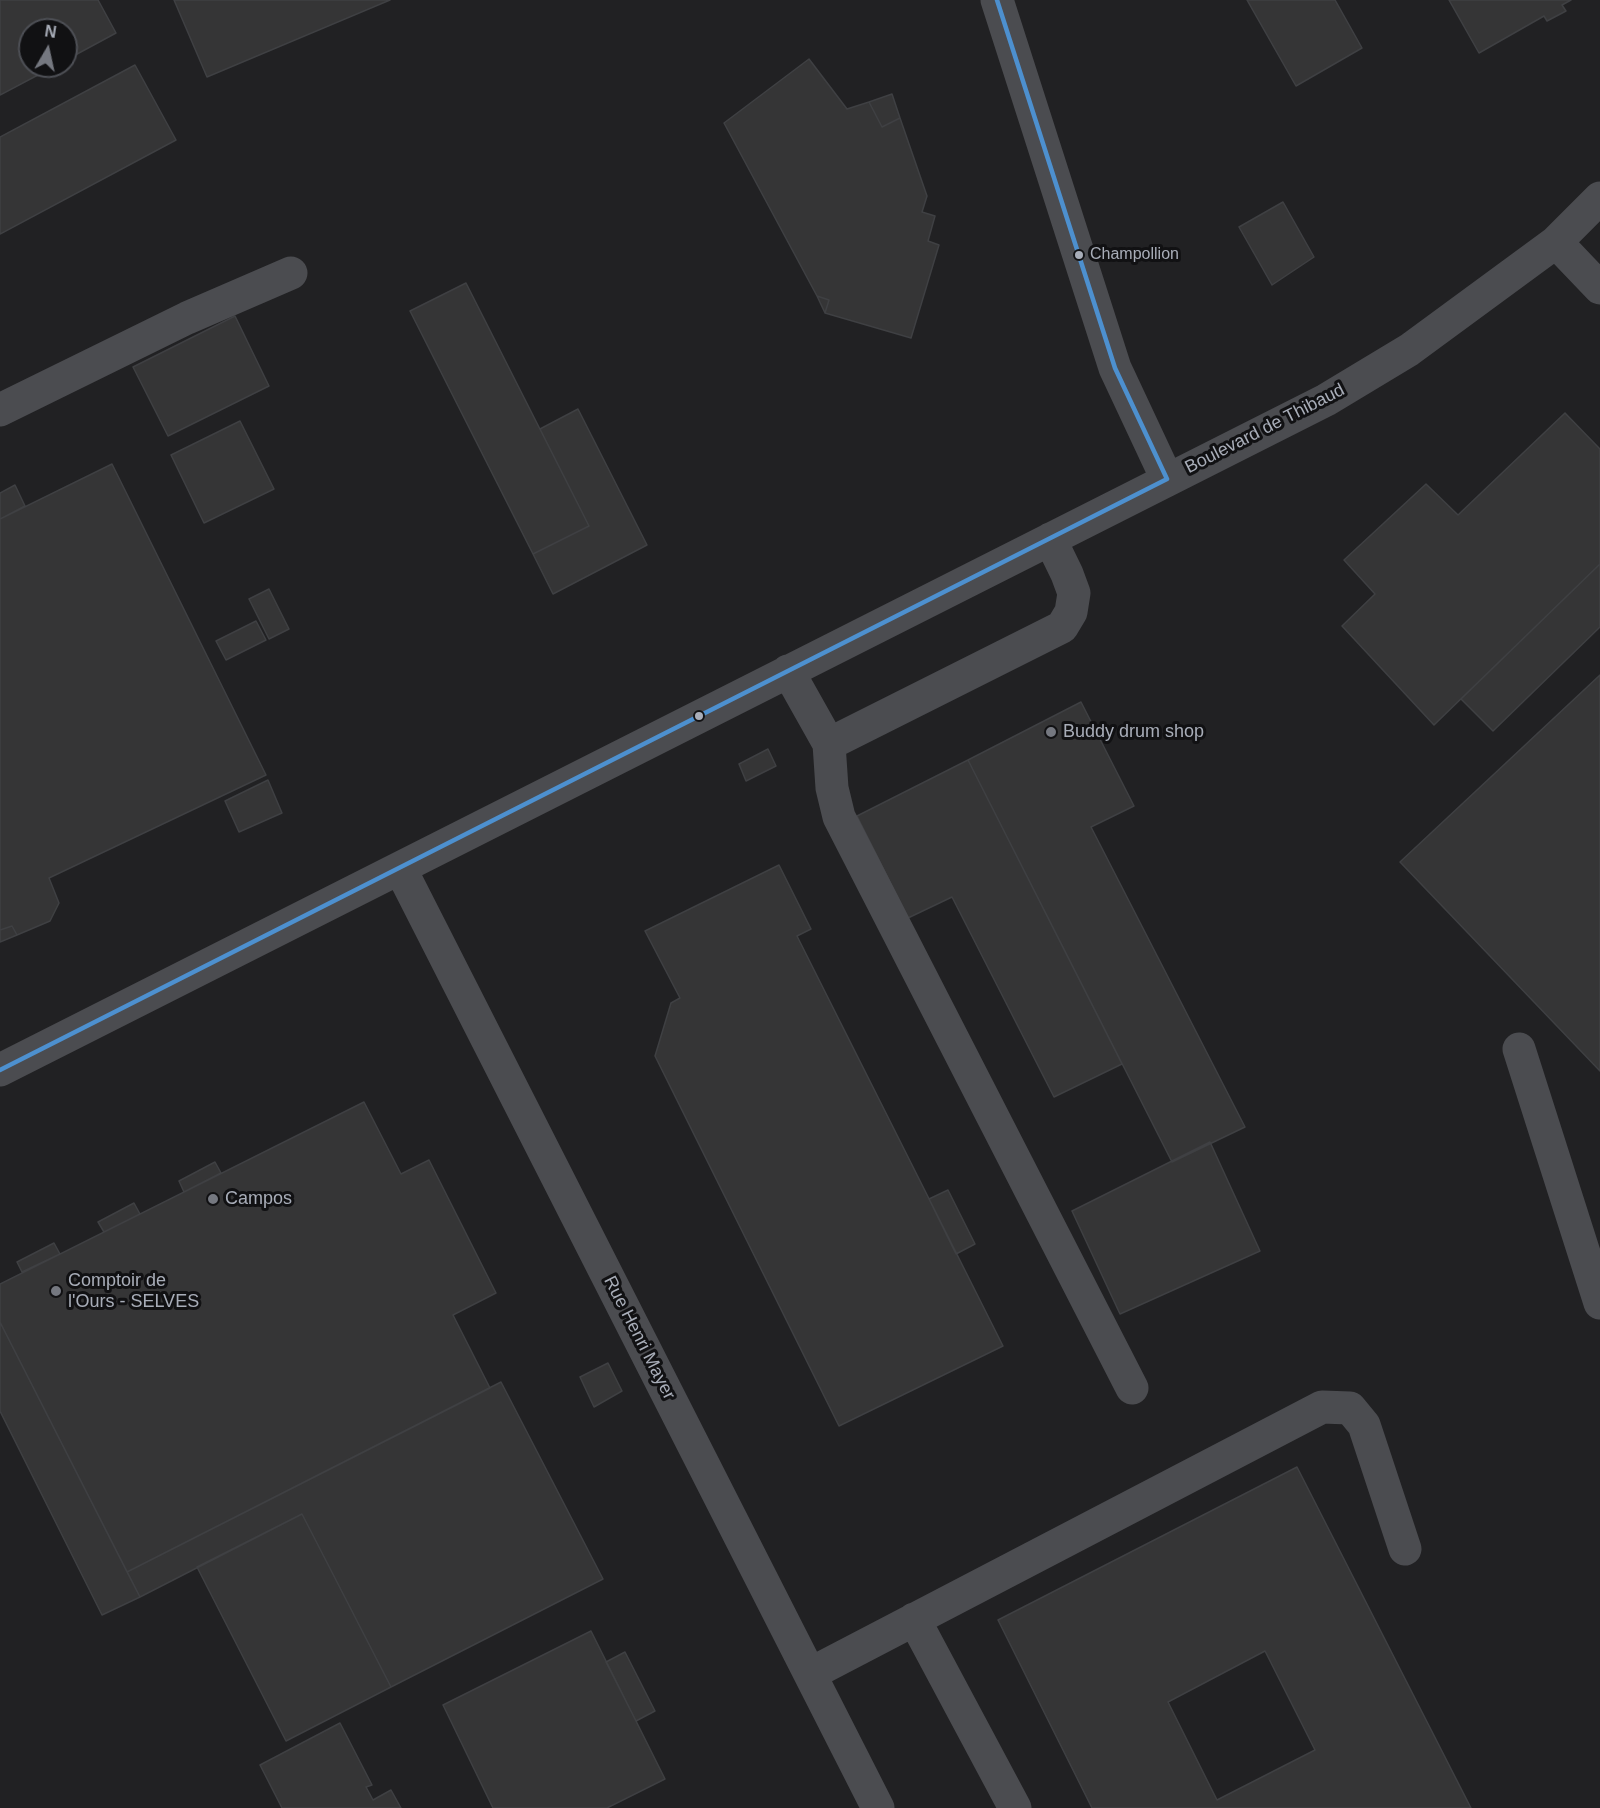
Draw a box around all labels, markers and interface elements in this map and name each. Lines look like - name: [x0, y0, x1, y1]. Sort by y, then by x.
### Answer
- north arrow: [18, 18, 78, 78]
- text: N: [44, 22, 58, 41]
- place label: Champollion: [1090, 245, 1179, 265]
- marker: Champollion: [1073, 249, 1085, 261]
- street label: Boulevard de Thibaud: [1182, 379, 1348, 479]
- unlabelled marker: [693, 710, 705, 722]
- place label: Buddy drum shop: [1063, 721, 1204, 743]
- marker: Buddy drum shop: [1044, 725, 1058, 739]
- place label: Campos: [225, 1188, 292, 1210]
- marker: Campos: [206, 1192, 220, 1206]
- place label: Comptoir de l'Ours - SELVES: [68, 1270, 199, 1312]
- street label: Rue Henri Mayer: [598, 1272, 680, 1404]
- marker: Comptoir de l'Ours - SELVES: [49, 1284, 63, 1298]

